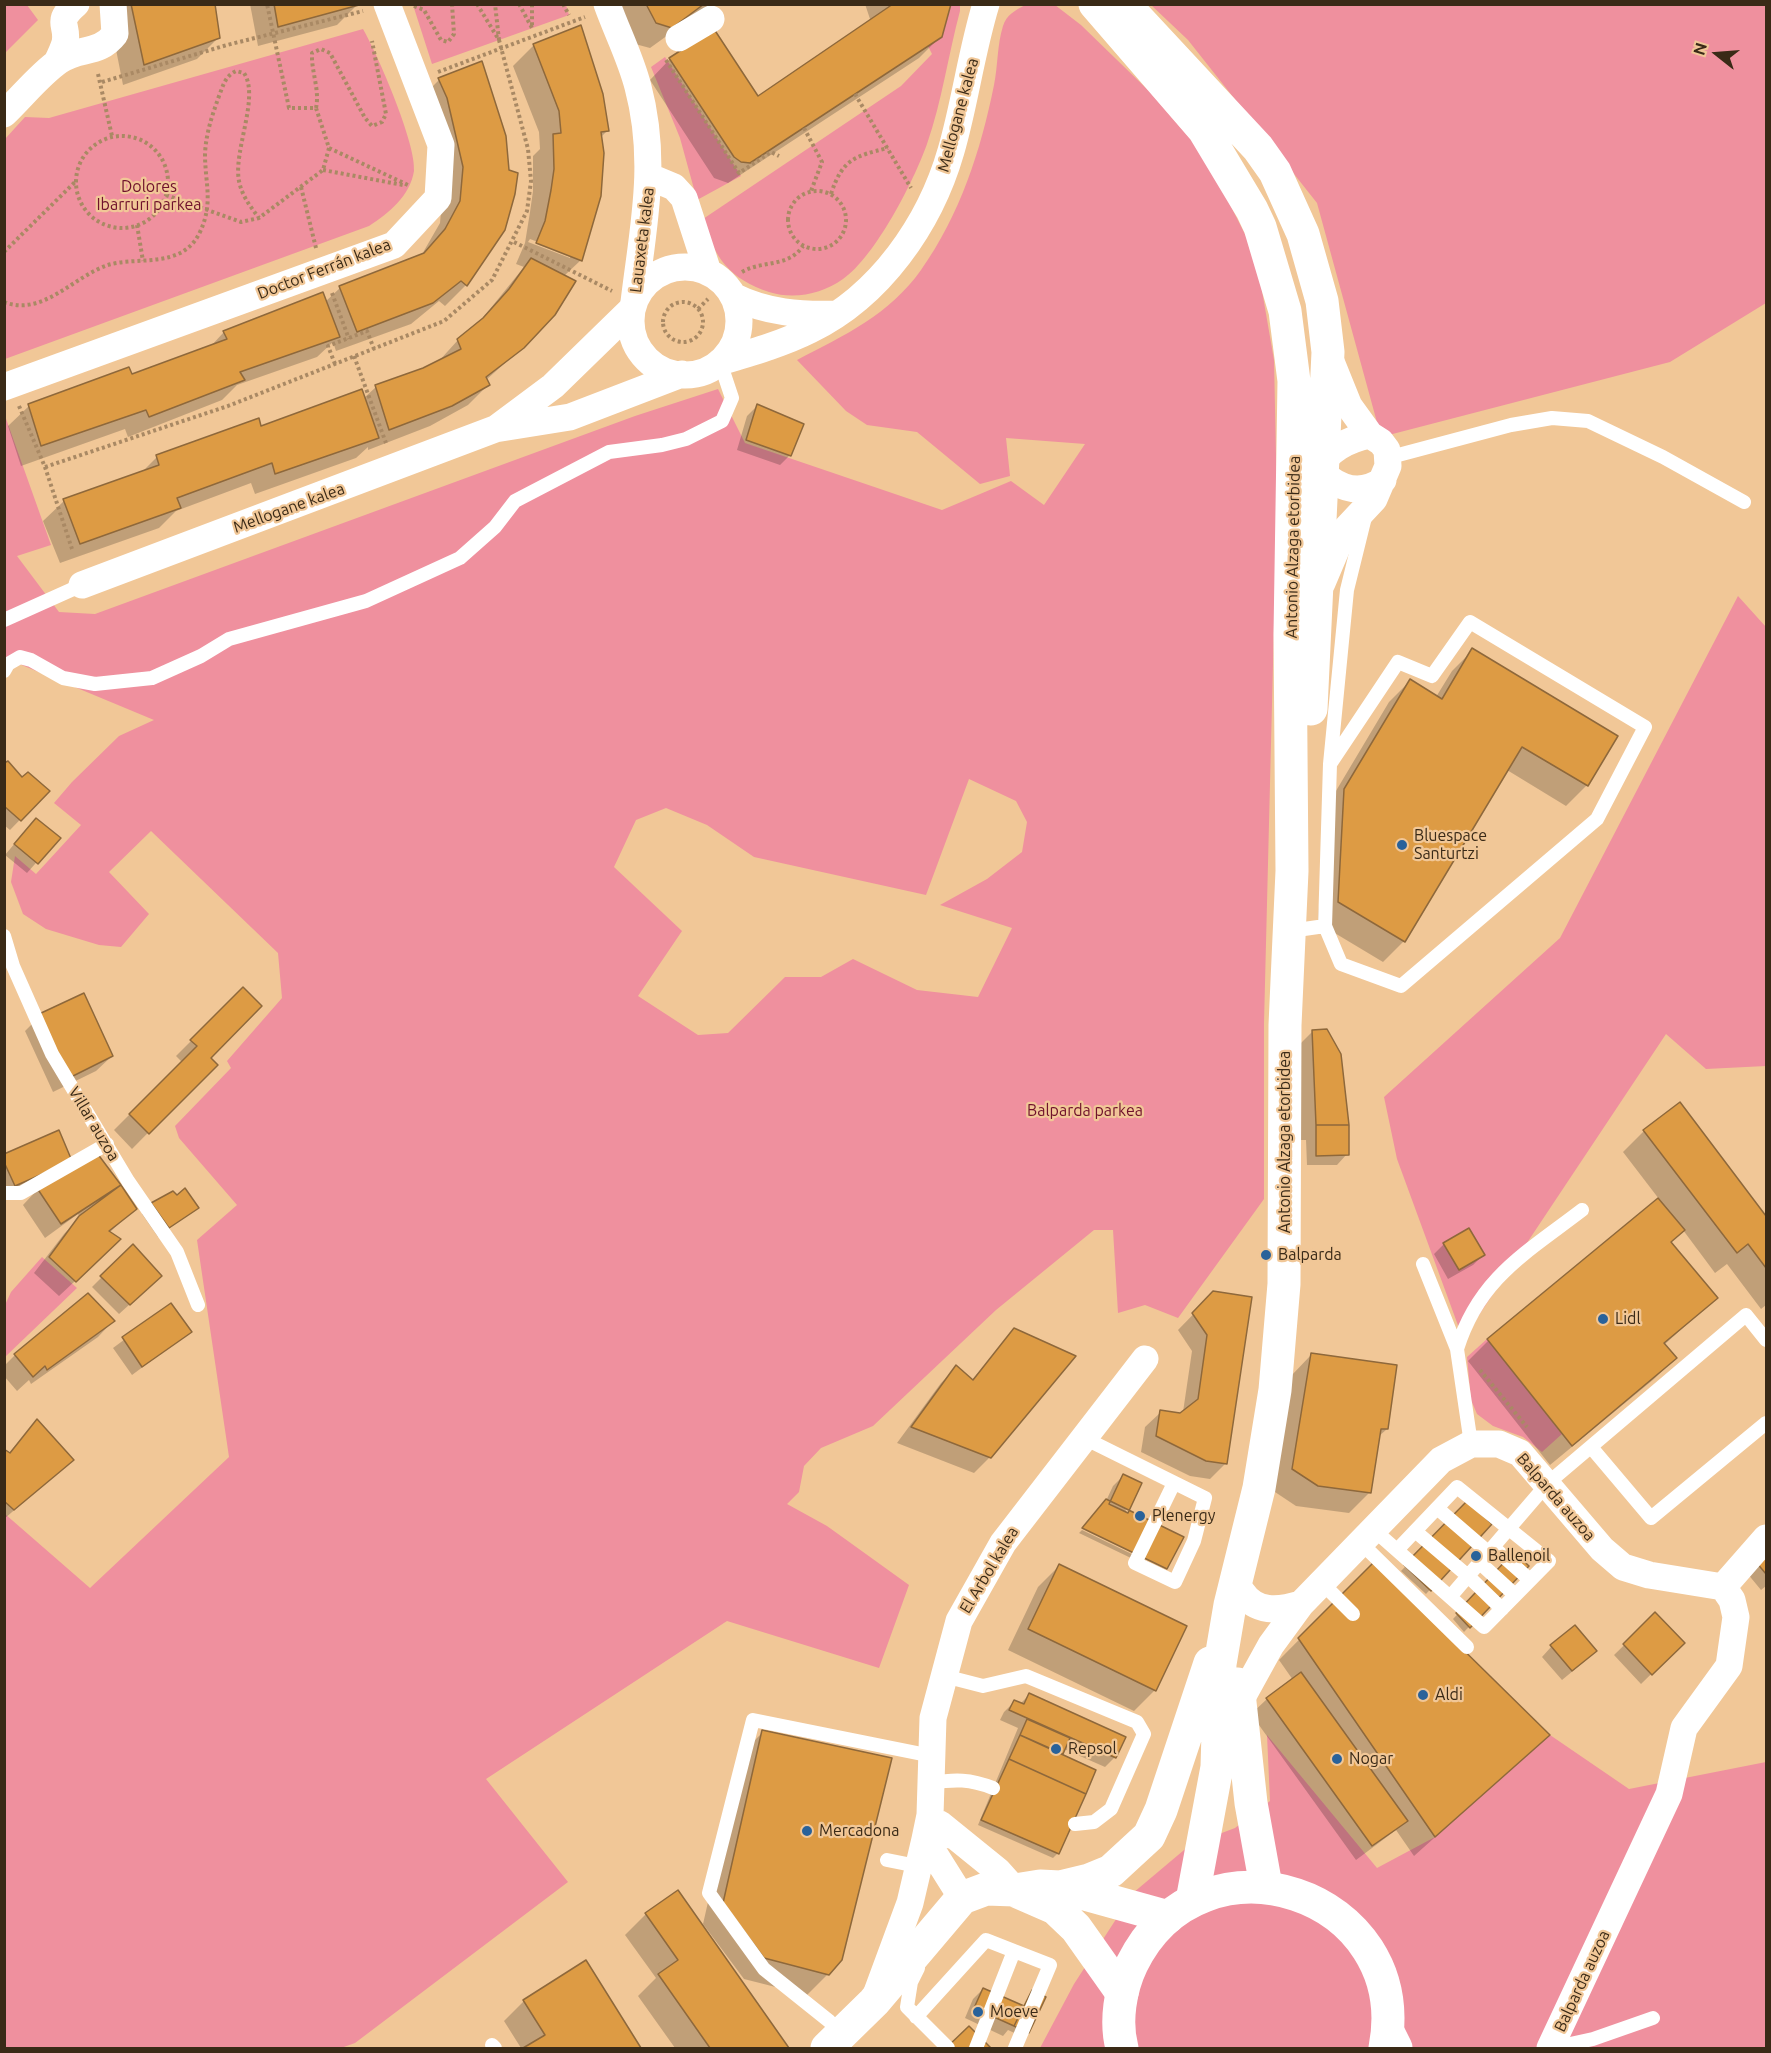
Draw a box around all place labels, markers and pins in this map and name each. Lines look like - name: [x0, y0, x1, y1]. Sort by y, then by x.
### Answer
- place label: Bluespace Santurtzi: [1414, 826, 1487, 864]
- marker: Bluespace Santurtzi: [1395, 838, 1409, 852]
- place label: Balparda: [1278, 1245, 1342, 1265]
- marker: Balparda: [1259, 1248, 1273, 1262]
- place label: Lidl: [1615, 1309, 1641, 1329]
- marker: Lidl: [1596, 1312, 1610, 1326]
- place label: Plenergy: [1152, 1506, 1215, 1526]
- marker: Plenergy: [1133, 1509, 1147, 1523]
- place label: Ballenoil: [1488, 1546, 1550, 1566]
- marker: Ballenoil: [1469, 1549, 1483, 1563]
- place label: Aldi: [1435, 1685, 1463, 1705]
- marker: Aldi: [1416, 1688, 1430, 1702]
- place label: Repsol: [1068, 1739, 1117, 1759]
- marker: Repsol: [1049, 1742, 1063, 1756]
- place label: Nogar: [1349, 1749, 1393, 1769]
- marker: Nogar: [1330, 1752, 1344, 1766]
- place label: Mercadona: [819, 1821, 899, 1841]
- marker: Mercadona: [800, 1824, 814, 1838]
- place label: Moeve: [990, 2002, 1039, 2022]
- marker: Moeve: [971, 2005, 985, 2019]

